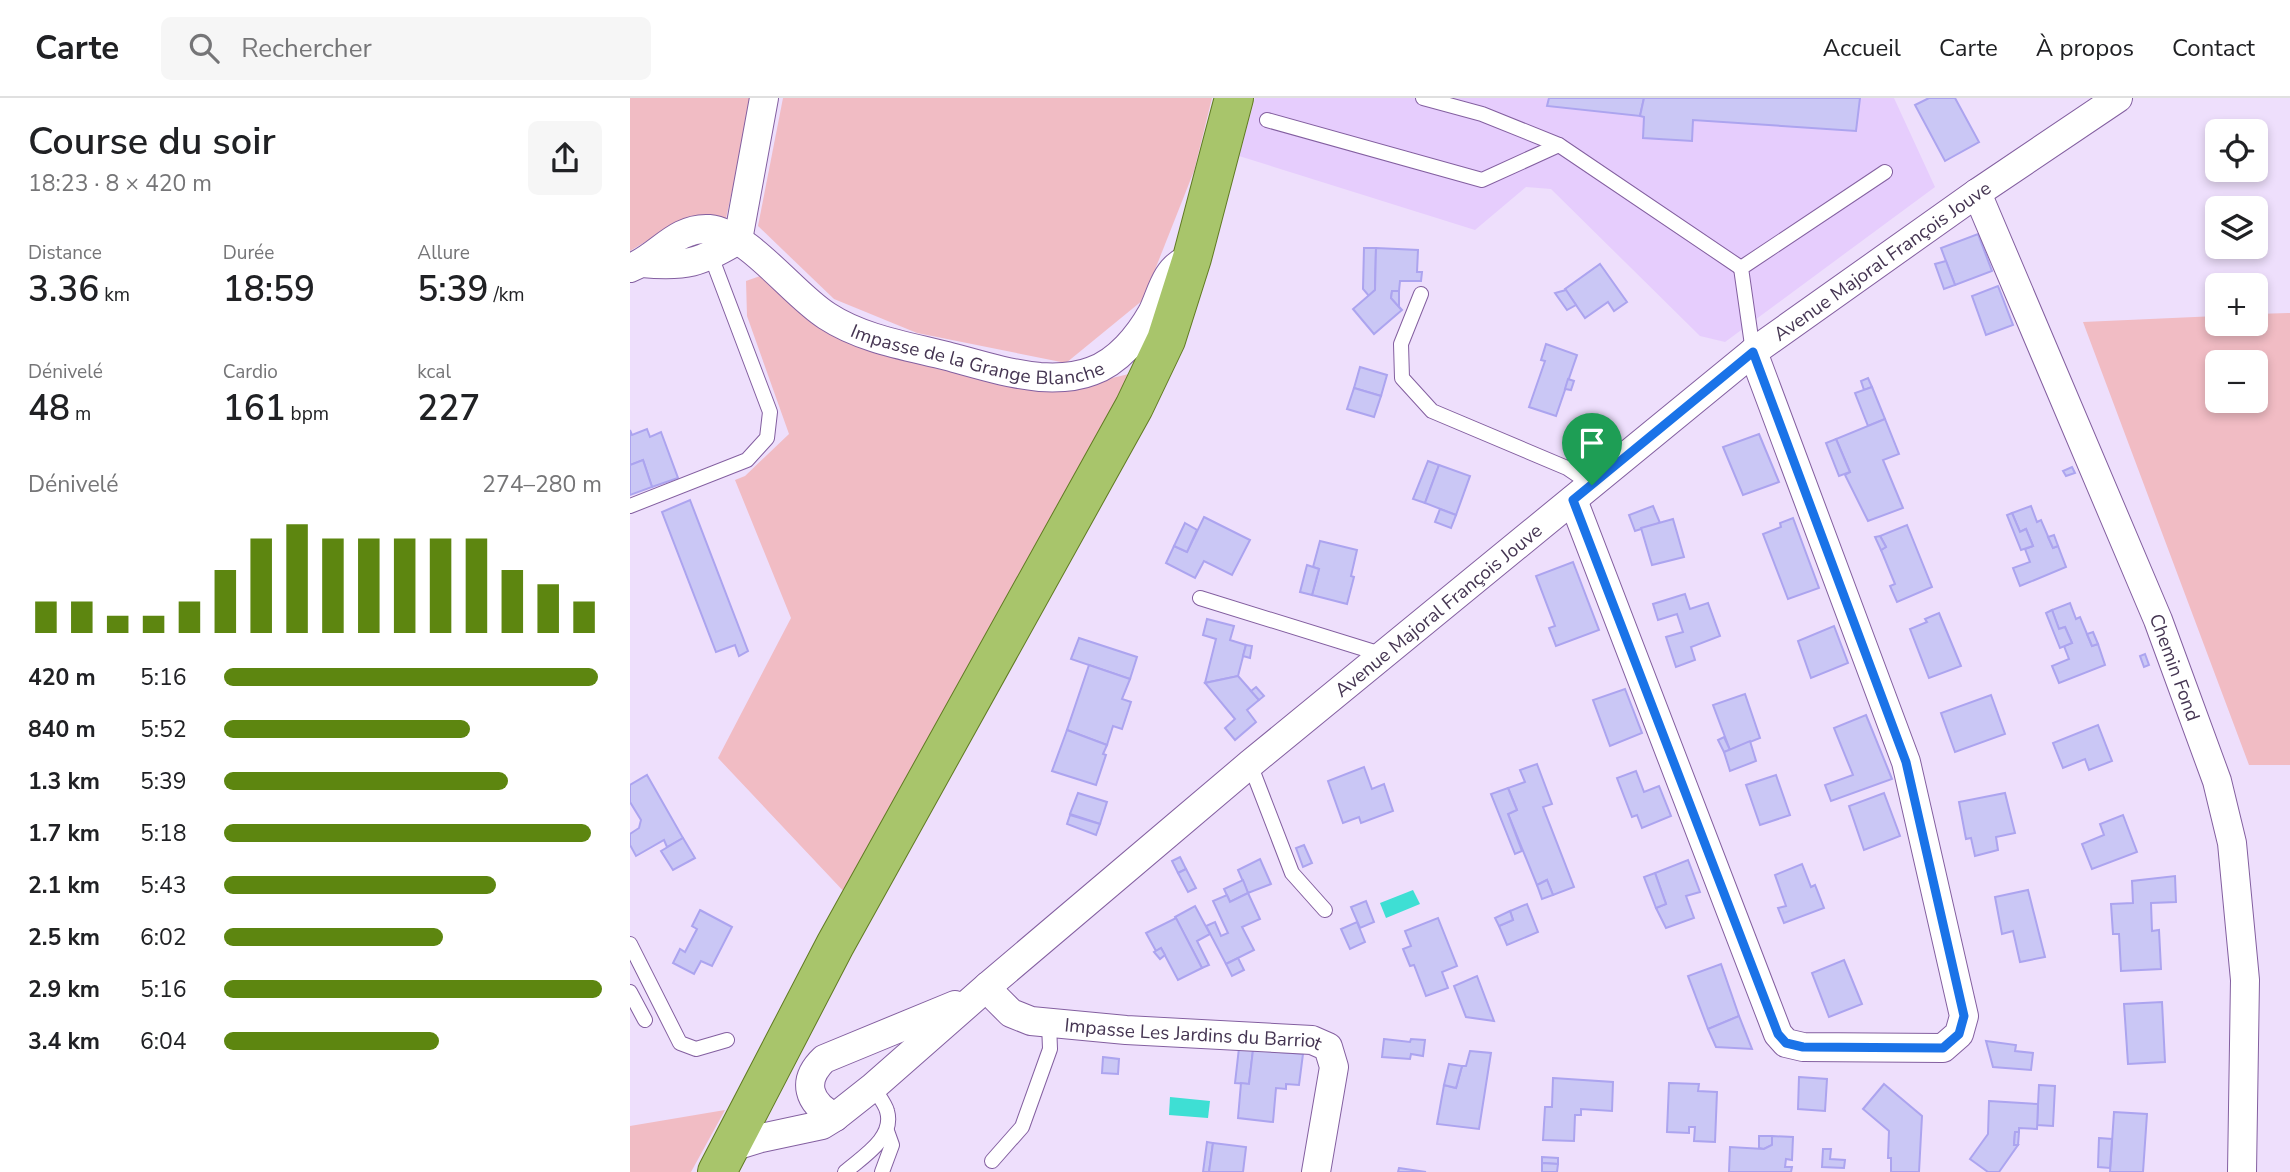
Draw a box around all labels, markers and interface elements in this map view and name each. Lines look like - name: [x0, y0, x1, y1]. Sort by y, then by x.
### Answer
- search box: [161, 17, 651, 80]
- text: Carte: [35, 26, 119, 71]
- icon: search: [185, 29, 223, 67]
- text: Rechercher: [241, 31, 372, 66]
- text: Accueil: [1823, 32, 1901, 64]
- text: Carte: [1939, 32, 1998, 64]
- text: À propos: [2036, 32, 2134, 64]
- text: Contact: [2172, 32, 2255, 64]
- text: Course du soir: [28, 116, 276, 167]
- map controls: [2205, 119, 2268, 413]
- button: locate: [2205, 119, 2268, 182]
- button: share: [528, 121, 602, 195]
- text: 18:23 · 8 × 420 m: [28, 168, 212, 199]
- street label: Avenue Majoral François Jouve: [1768, 175, 1996, 348]
- button: layers: [2205, 196, 2268, 259]
- text: Distance: [28, 240, 102, 266]
- text: Durée: [223, 240, 274, 266]
- text: Allure: [417, 240, 470, 266]
- text: 3.36: [28, 266, 99, 313]
- text: 18:59: [223, 266, 315, 313]
- text: 5:39: [417, 266, 489, 313]
- button: +: [2205, 273, 2268, 336]
- text: km: [99, 282, 130, 308]
- text: /km: [489, 282, 525, 308]
- street label: Impasse de la Grange Blanche: [847, 318, 1109, 391]
- button: −: [2205, 350, 2268, 413]
- text: Dénivelé: [28, 359, 103, 385]
- text: Cardio: [223, 359, 278, 385]
- text: kcal: [417, 359, 451, 385]
- text: 48: [28, 385, 70, 432]
- text: 161: [223, 385, 286, 432]
- text: 227: [417, 385, 480, 432]
- text: m: [70, 401, 91, 427]
- text: bpm: [286, 401, 329, 427]
- pin: [1562, 413, 1622, 485]
- icon: arrive: [1573, 424, 1611, 462]
- text: Dénivelé: [28, 469, 119, 500]
- text: 274–280 m: [482, 469, 602, 500]
- street label: Avenue Majoral François Jouve: [1330, 518, 1548, 703]
- street label: Chemin Fond: [2143, 610, 2206, 725]
- text: 420 m: [28, 662, 96, 693]
- text: 5:16: [140, 662, 187, 693]
- text: 840 m: [28, 714, 96, 745]
- text: 5:52: [140, 714, 187, 745]
- text: 1.3 km: [28, 766, 100, 797]
- text: 5:39: [140, 766, 187, 797]
- text: 1.7 km: [28, 818, 100, 849]
- text: 5:18: [140, 818, 187, 849]
- text: 2.1 km: [28, 870, 100, 901]
- text: 5:43: [140, 870, 187, 901]
- text: 2.5 km: [28, 922, 100, 953]
- text: 6:02: [140, 922, 187, 953]
- text: 2.9 km: [28, 974, 100, 1005]
- text: 5:16: [140, 974, 187, 1005]
- street label: Impasse Les Jardins du Barriot: [1063, 1012, 1326, 1057]
- text: 3.4 km: [28, 1026, 100, 1057]
- text: 6:04: [140, 1026, 187, 1057]

